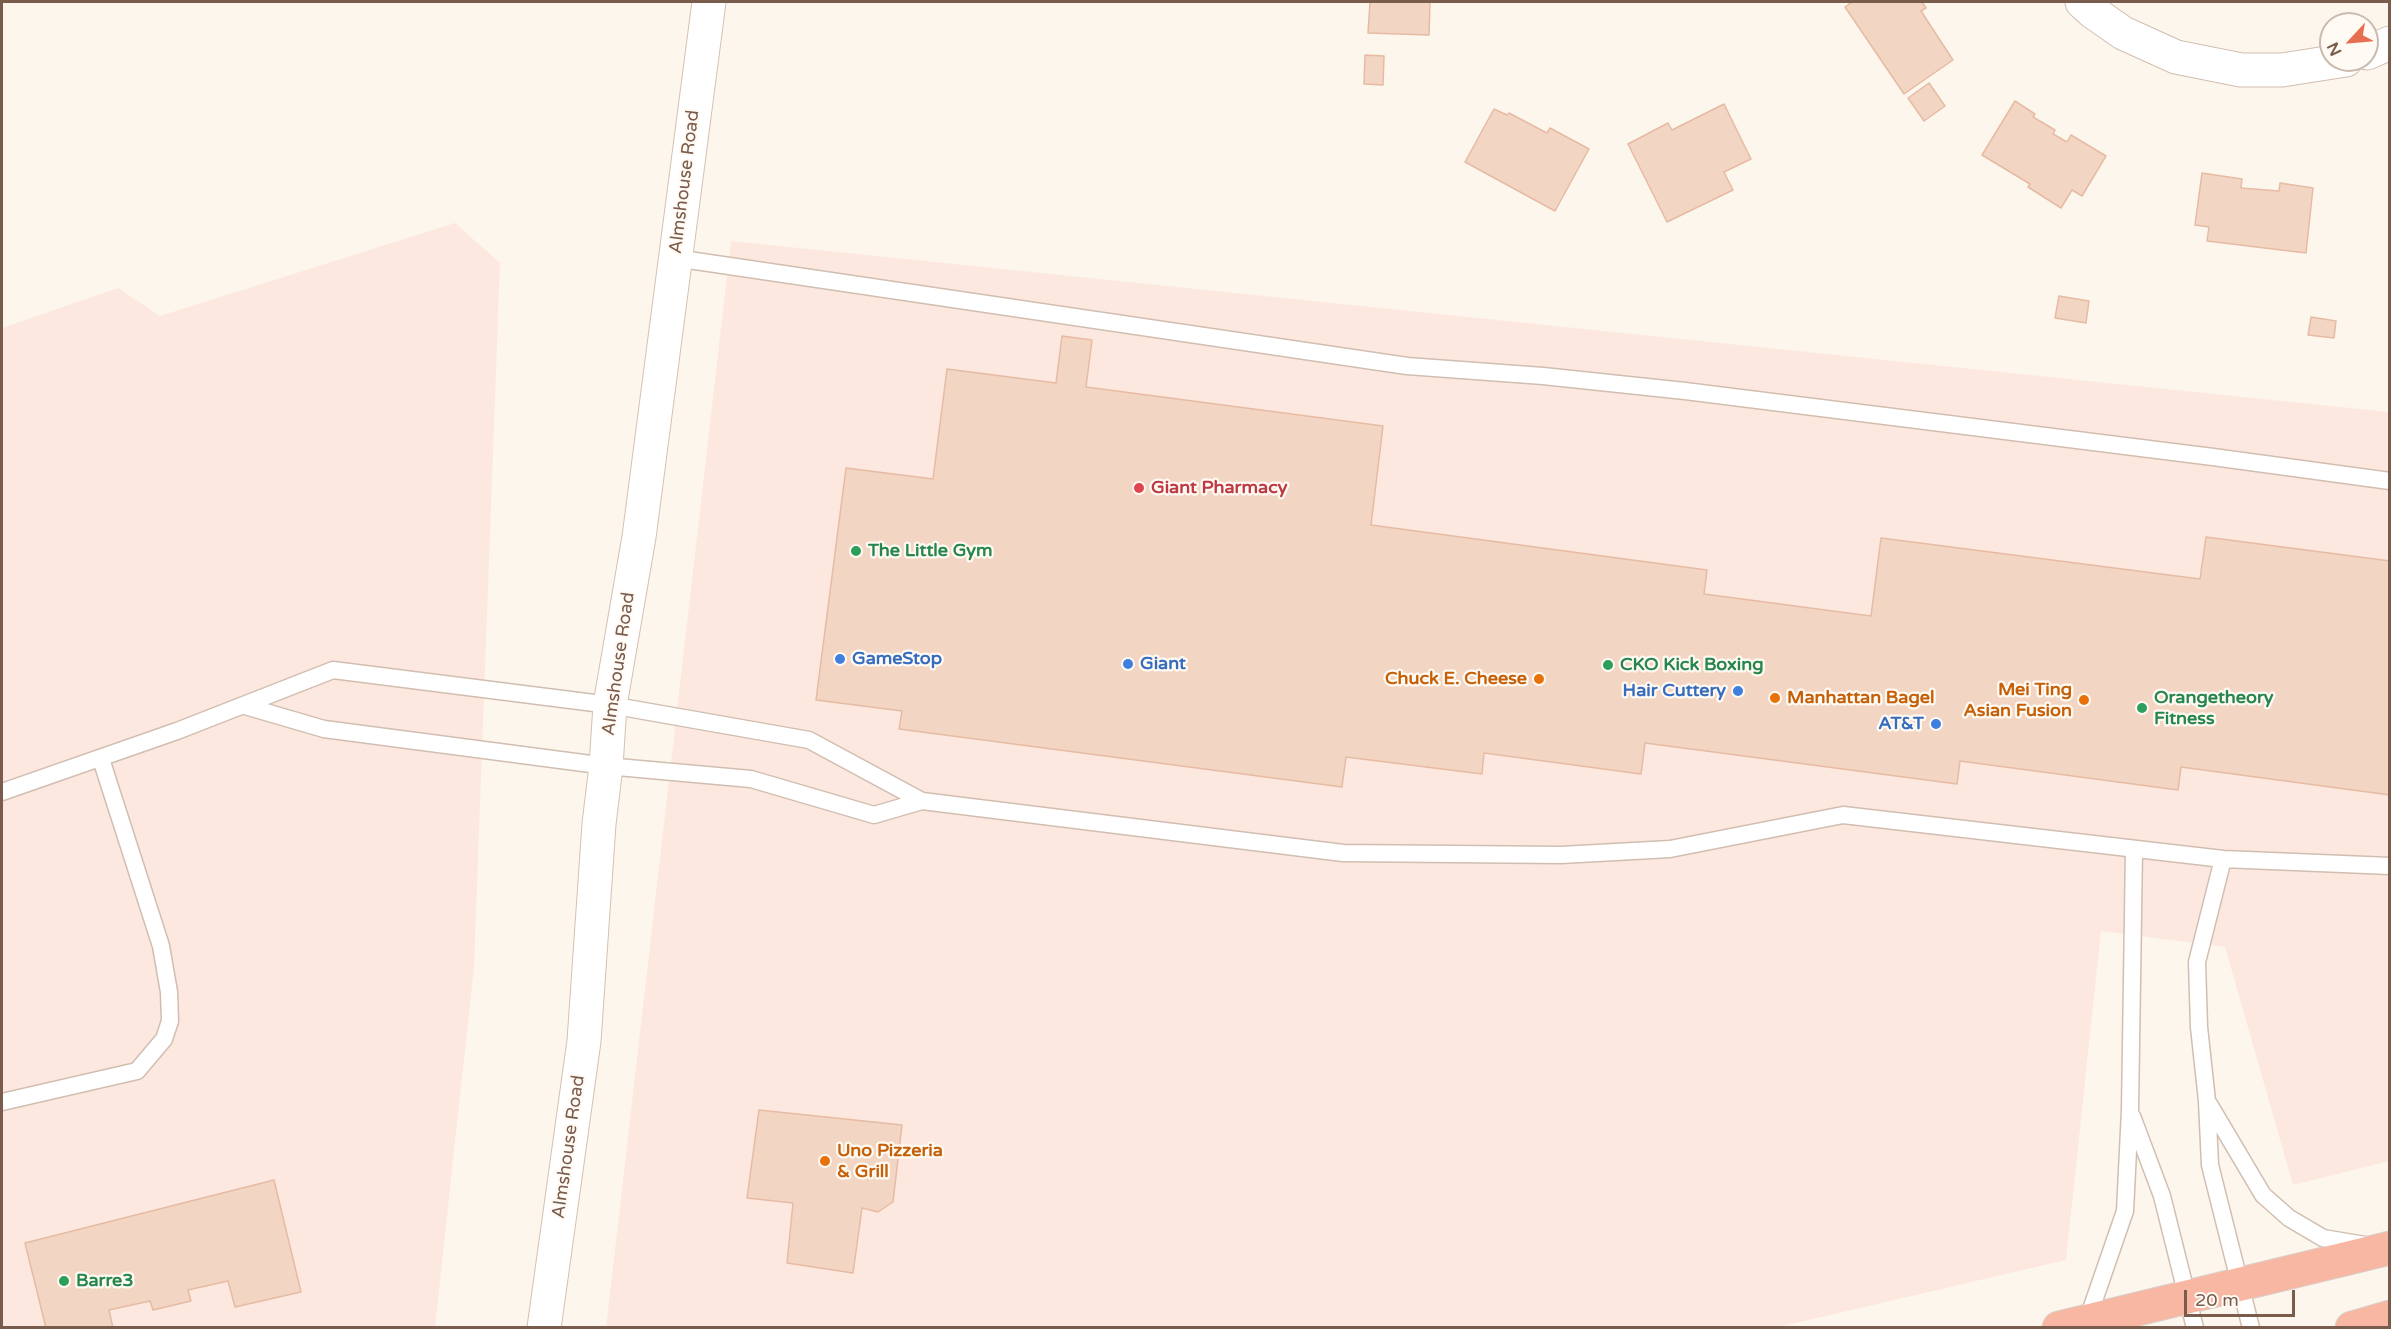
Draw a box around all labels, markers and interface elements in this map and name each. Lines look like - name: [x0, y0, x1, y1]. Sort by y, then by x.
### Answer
- north arrow: [2319, 12, 2379, 72]
- text: N: [2323, 39, 2346, 59]
- street label: Almshouse Road: [665, 109, 705, 255]
- place label: Giant Pharmacy: [1151, 477, 1287, 499]
- marker: Giant Pharmacy: [1132, 481, 1146, 495]
- place label: The Little Gym: [868, 540, 992, 562]
- marker: The Little Gym: [849, 544, 863, 558]
- street label: Almshouse Road: [598, 591, 640, 737]
- place label: GameStop: [852, 648, 942, 670]
- marker: GameStop: [833, 652, 847, 666]
- place label: Giant: [1140, 653, 1186, 675]
- place label: CKO Kick Boxing: [1620, 654, 1764, 676]
- marker: Giant: [1121, 657, 1135, 671]
- marker: CKO Kick Boxing: [1601, 658, 1615, 672]
- place label: Chuck E. Cheese: [1385, 668, 1527, 690]
- marker: Chuck E. Cheese: [1532, 672, 1546, 686]
- place label: Mei Ting Asian Fusion: [1963, 679, 2072, 722]
- place label: Hair Cuttery: [1623, 680, 1726, 702]
- marker: Hair Cuttery: [1731, 684, 1745, 698]
- place label: Manhattan Bagel: [1787, 687, 1934, 709]
- place label: Orangetheory Fitness: [2154, 687, 2274, 730]
- marker: Manhattan Bagel: [1768, 691, 1782, 705]
- marker: Mei Ting Asian Fusion: [2077, 693, 2091, 707]
- marker: Orangetheory Fitness: [2135, 701, 2149, 715]
- place label: AT&T: [1878, 713, 1924, 735]
- marker: AT&T: [1929, 717, 1943, 731]
- street label: Almshouse Road: [548, 1074, 590, 1220]
- place label: Uno Pizzeria & Grill: [837, 1140, 943, 1182]
- marker: Uno Pizzeria & Grill: [818, 1154, 832, 1168]
- place label: Barre3: [76, 1270, 134, 1292]
- marker: Barre3: [57, 1274, 71, 1288]
- scale bar: [2187, 1278, 2298, 1316]
- text: 20 m: [2195, 1289, 2239, 1311]

